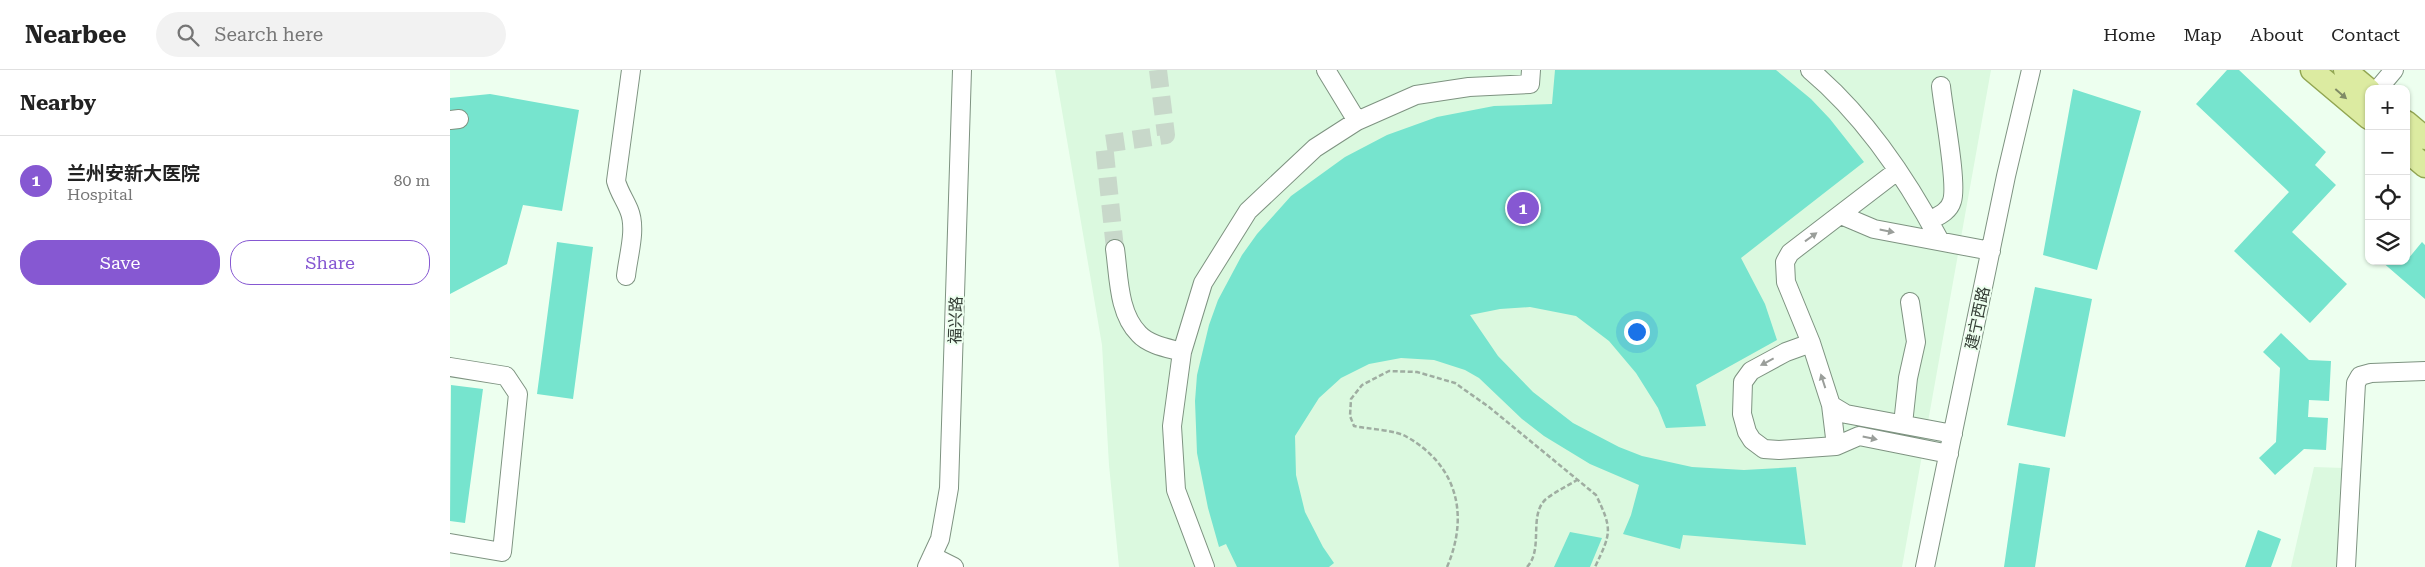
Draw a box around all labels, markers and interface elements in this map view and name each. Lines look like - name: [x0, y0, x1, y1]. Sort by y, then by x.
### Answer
- search box: [156, 12, 506, 57]
- text: Nearbee: [25, 21, 126, 49]
- icon: search: [174, 21, 202, 49]
- text: Search here: [214, 23, 323, 46]
- text: Home: [2103, 24, 2155, 45]
- text: Map: [2183, 24, 2222, 45]
- text: About: [2250, 24, 2303, 45]
- text: Contact: [2331, 24, 2400, 45]
- map controls: [2365, 85, 2410, 265]
- button: +: [2365, 85, 2410, 130]
- one-way arrow: [2334, 88, 2346, 100]
- text: Nearby: [20, 91, 96, 115]
- button: −: [2365, 130, 2410, 175]
- text: 兰州安新大医院: [67, 162, 200, 185]
- text: 1: [32, 171, 40, 190]
- text: 80 m: [393, 171, 430, 190]
- button: locate: [2365, 175, 2410, 220]
- text: Hospital: [67, 185, 133, 204]
- pin: 1: [1507, 189, 1539, 227]
- button: layers: [2365, 220, 2410, 265]
- one-way arrow: [1880, 227, 1895, 235]
- one-way arrow: [1804, 232, 1818, 242]
- button: Save: [20, 240, 220, 285]
- button: Share: [230, 240, 430, 285]
- street label: 建宁西路: [1962, 285, 1993, 351]
- street label: 福兴路: [945, 296, 966, 344]
- your location: [1624, 319, 1650, 345]
- one-way arrow: [1760, 358, 1773, 367]
- one-way arrow: [1819, 373, 1827, 388]
- one-way arrow: [1862, 434, 1877, 442]

